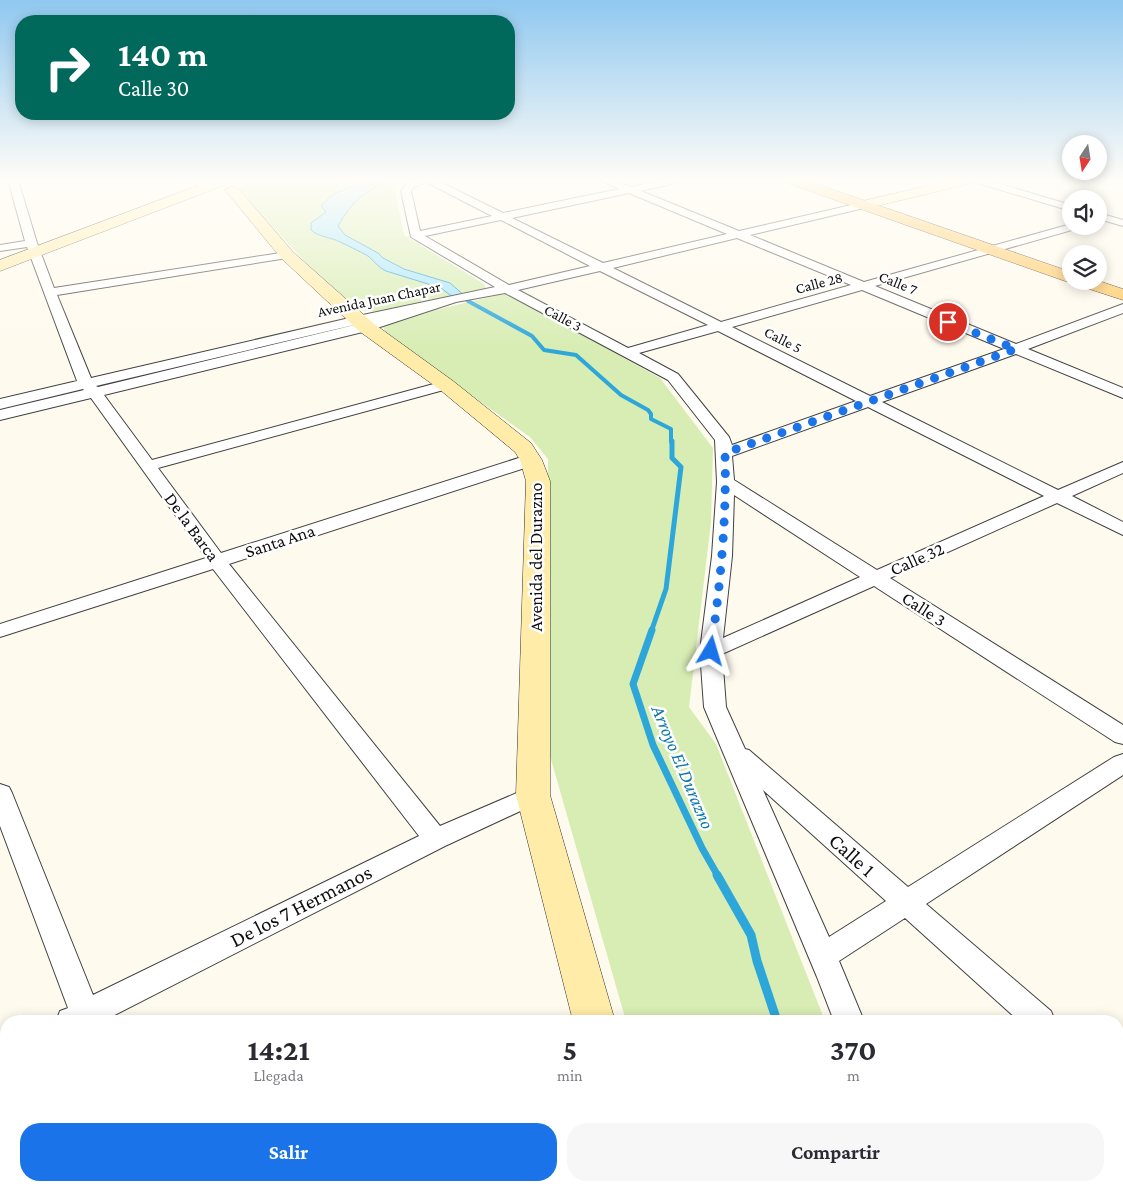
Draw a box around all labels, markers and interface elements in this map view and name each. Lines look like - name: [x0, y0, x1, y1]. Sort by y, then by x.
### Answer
- icon: right: [35, 35, 100, 100]
- text: 140 m: [118, 35, 208, 74]
- text: Calle 30: [118, 76, 189, 101]
- north arrow: [1062, 135, 1108, 180]
- map controls: [1062, 135, 1107, 290]
- button: sound: [1062, 190, 1107, 235]
- button: layers: [1062, 245, 1107, 290]
- street label: Calle 7: [876, 268, 920, 298]
- street label: Calle 28: [794, 269, 844, 297]
- street label: Avenida Juan Chapar: [316, 278, 443, 321]
- pin: [927, 301, 969, 343]
- street label: Calle 3: [542, 302, 584, 334]
- icon: arrive: [934, 308, 962, 336]
- street label: Calle 5: [762, 324, 804, 356]
- street label: Avenida del Durazno: [526, 482, 546, 632]
- street label: De la Barca: [160, 489, 224, 565]
- street label: Santa Ana: [243, 520, 317, 562]
- street label: Calle 32: [887, 538, 947, 580]
- street label: Calle 3: [898, 587, 950, 631]
- position arrow: [684, 624, 736, 676]
- water label: Arroyo El Durazno: [647, 701, 718, 832]
- street label: Calle 1: [824, 828, 880, 882]
- street label: De los 7 Hermanos: [226, 860, 376, 952]
- text: 14:21: [247, 1033, 310, 1066]
- text: 5: [562, 1033, 577, 1066]
- text: 370: [830, 1033, 877, 1066]
- text: Llegada: [253, 1067, 304, 1084]
- text: min: [557, 1067, 583, 1084]
- text: m: [847, 1067, 860, 1084]
- button: Salir: [20, 1123, 557, 1181]
- button: Compartir: [567, 1123, 1104, 1181]

